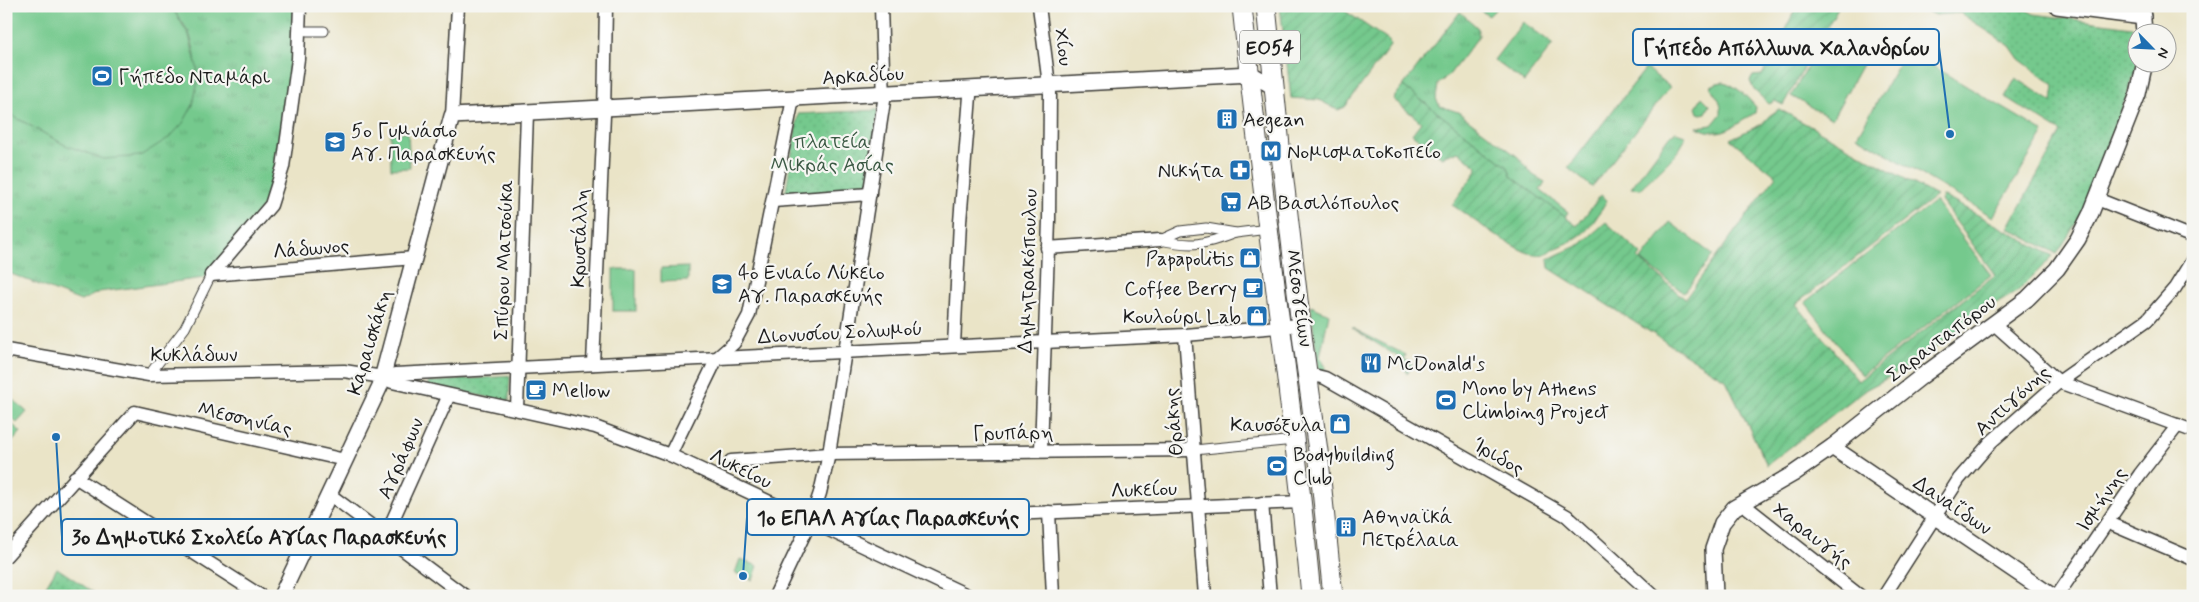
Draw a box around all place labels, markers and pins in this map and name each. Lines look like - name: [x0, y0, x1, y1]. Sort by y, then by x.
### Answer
- callout: Γήπεδο Απόλλωνα Χαλανδρίου: [1633, 29, 1939, 65]
- sports icon: Γήπεδο Νταμάρι: [90, 64, 114, 88]
- place label: Γήπεδο Νταμάρι: [118, 64, 271, 91]
- building icon: Aegean: [1215, 107, 1239, 131]
- place label: Aegean: [1243, 107, 1305, 134]
- place label: 5ο Γυμνάσιο Αγ. Παρασκευής: [351, 118, 496, 168]
- school or university icon: 5ο Γυμνάσιο Αγ. Παρασκευής: [323, 130, 347, 154]
- metro station icon: Νομισματοκοπείο: [1259, 139, 1283, 163]
- place label: Νομισματοκοπείο: [1287, 139, 1441, 166]
- place label: Νικήτα: [1158, 158, 1224, 185]
- pharmacy icon: Νικήτα: [1228, 158, 1252, 182]
- supermarket icon: ΑΒ Βασιλόπουλος: [1219, 190, 1243, 214]
- place label: ΑΒ Βασιλόπουλος: [1247, 190, 1400, 217]
- place label: Papapolitis: [1146, 246, 1234, 273]
- shop icon: Papapolitis: [1238, 246, 1262, 270]
- place label: 4ο Ενιαίο Λύκειο Αγ. Παρασκευής: [738, 260, 885, 310]
- school or university icon: 4ο Ενιαίο Λύκειο Αγ. Παρασκευής: [710, 272, 734, 296]
- place label: Coffee Berry: [1124, 276, 1237, 303]
- cafe icon: Coffee Berry: [1241, 276, 1265, 300]
- place label: Κουλούρι Lab: [1123, 304, 1241, 331]
- shop icon: Κουλούρι Lab: [1245, 304, 1269, 328]
- restaurant icon: McDonald's: [1359, 351, 1383, 375]
- place label: McDonald's: [1387, 351, 1485, 378]
- place label: Mono by Athens Climbing Project: [1462, 376, 1609, 426]
- cafe icon: Mellow: [524, 378, 548, 402]
- place label: Mellow: [552, 378, 610, 405]
- sports icon: Mono by Athens Climbing Project: [1434, 388, 1458, 412]
- place label: Καυσόξυλα: [1230, 412, 1324, 439]
- shop icon: Καυσόξυλα: [1328, 412, 1352, 436]
- place label: Bodybuilding Club: [1293, 442, 1395, 492]
- sports icon: Bodybuilding Club: [1265, 454, 1289, 478]
- callout: 1ο ΕΠΑΛ Αγίας Παρασκευής: [747, 499, 1029, 535]
- place label: Αθηναϊκά Πετρέλαια: [1362, 504, 1459, 554]
- building icon: Αθηναϊκά Πετρέλαια: [1334, 515, 1358, 539]
- callout: 3ο Δημοτικό Σχολείο Αγίας Παρασκευής: [62, 519, 457, 555]

